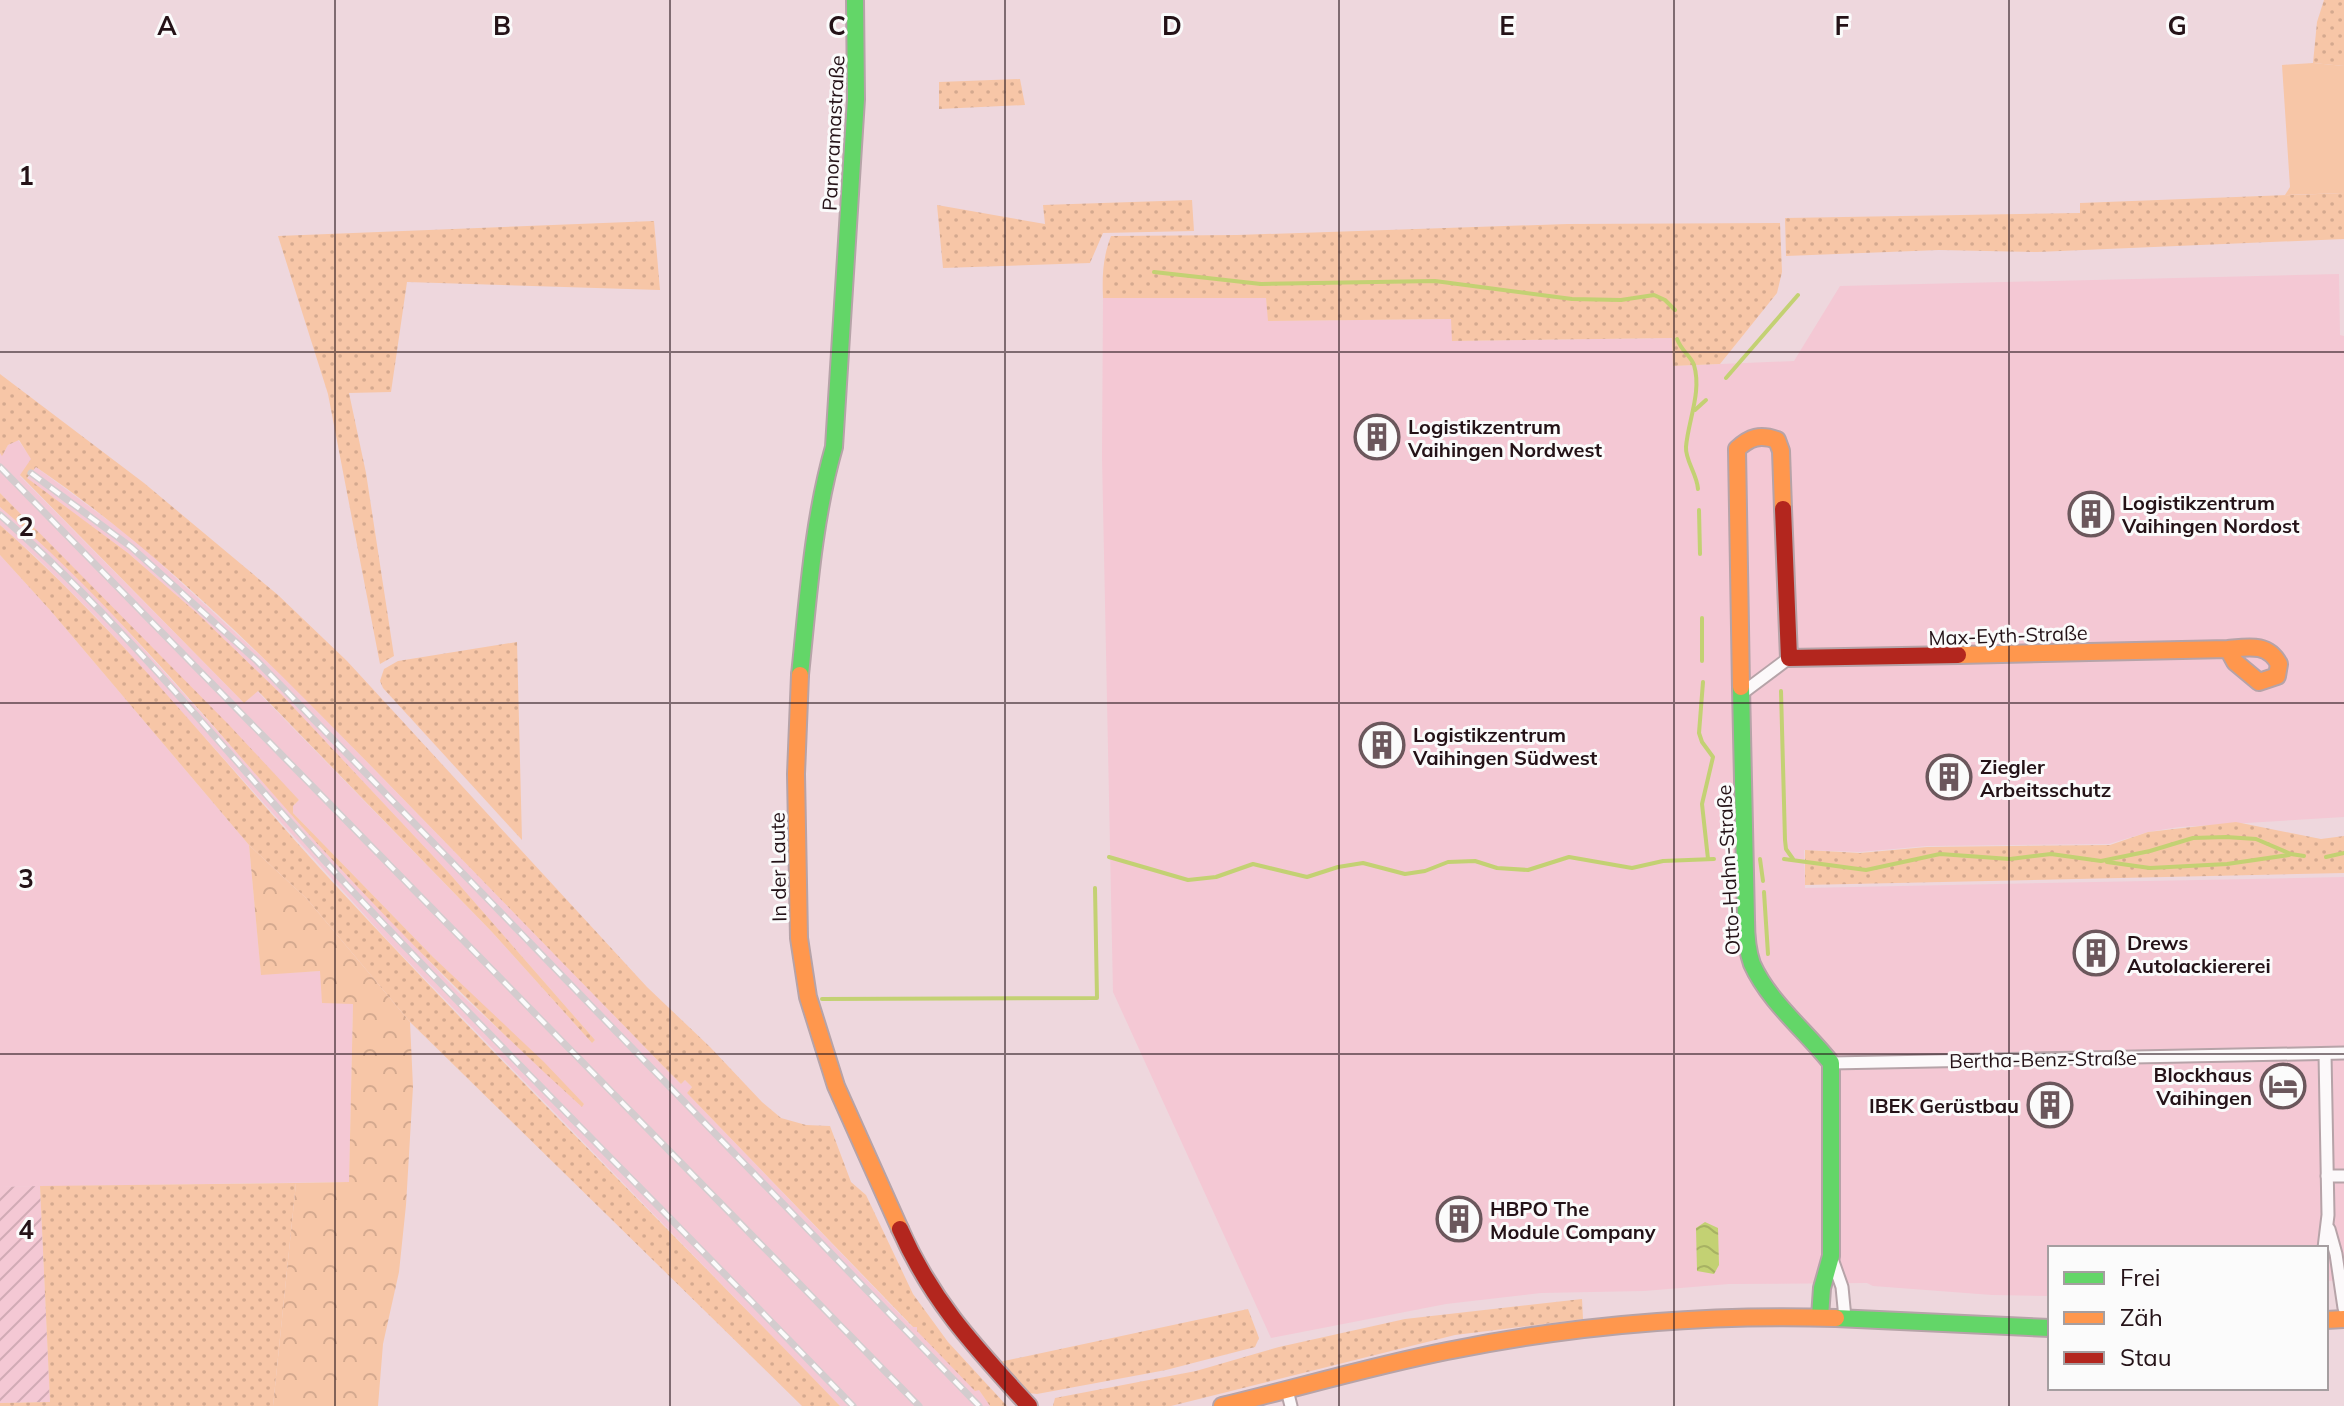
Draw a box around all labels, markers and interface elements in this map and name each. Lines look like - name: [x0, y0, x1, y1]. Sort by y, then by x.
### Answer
- text: A: [157, 9, 177, 42]
- text: B: [493, 9, 511, 42]
- text: C: [828, 9, 846, 42]
- text: D: [1162, 9, 1182, 42]
- text: E: [1499, 9, 1515, 42]
- text: F: [1835, 9, 1850, 42]
- text: G: [2167, 9, 2187, 42]
- street label: Panoramastraße: [816, 54, 850, 212]
- text: 1: [18, 159, 34, 192]
- building icon: Logistikzentrum Vaihingen Nordwest: [1353, 413, 1401, 461]
- place label: Logistikzentrum Vaihingen Nordwest: [1407, 414, 1602, 462]
- building icon: Logistikzentrum Vaihingen Nordost: [2067, 490, 2115, 538]
- place label: Logistikzentrum Vaihingen Nordost: [2121, 490, 2300, 538]
- text: 2: [18, 510, 34, 543]
- street label: Max-Eyth-Straße: [1928, 620, 2088, 650]
- building icon: Logistikzentrum Vaihingen Südwest: [1358, 721, 1406, 769]
- place label: Logistikzentrum Vaihingen Südwest: [1412, 722, 1598, 770]
- building icon: Ziegler Arbeitsschutz: [1925, 753, 1973, 801]
- place label: Ziegler Arbeitsschutz: [1980, 754, 2111, 802]
- street label: Otto-Hahn-Straße: [1711, 784, 1745, 956]
- street label: In der Laute: [765, 812, 791, 922]
- text: 3: [18, 862, 34, 895]
- building icon: Drews Autolackiererei: [2072, 929, 2120, 977]
- place label: Drews Autolackiererei: [2127, 930, 2271, 978]
- street label: Bertha-Benz-Straße: [1949, 1045, 2137, 1073]
- place label: Blockhaus Vaihingen: [2154, 1062, 2252, 1110]
- hotel icon: Blockhaus Vaihingen: [2259, 1062, 2307, 1110]
- building icon: IBEK Gerüstbau: [2026, 1081, 2074, 1129]
- place label: IBEK Gerüstbau: [1869, 1093, 2019, 1118]
- building icon: HBPO The Module Company: [1435, 1195, 1483, 1243]
- place label: HBPO The Module Company: [1490, 1196, 1656, 1244]
- text: 4: [18, 1213, 34, 1246]
- legend: [2048, 1246, 2328, 1390]
- text: Frei: [2120, 1262, 2161, 1292]
- text: Zäh: [2120, 1302, 2163, 1332]
- text: Stau: [2120, 1342, 2172, 1372]

